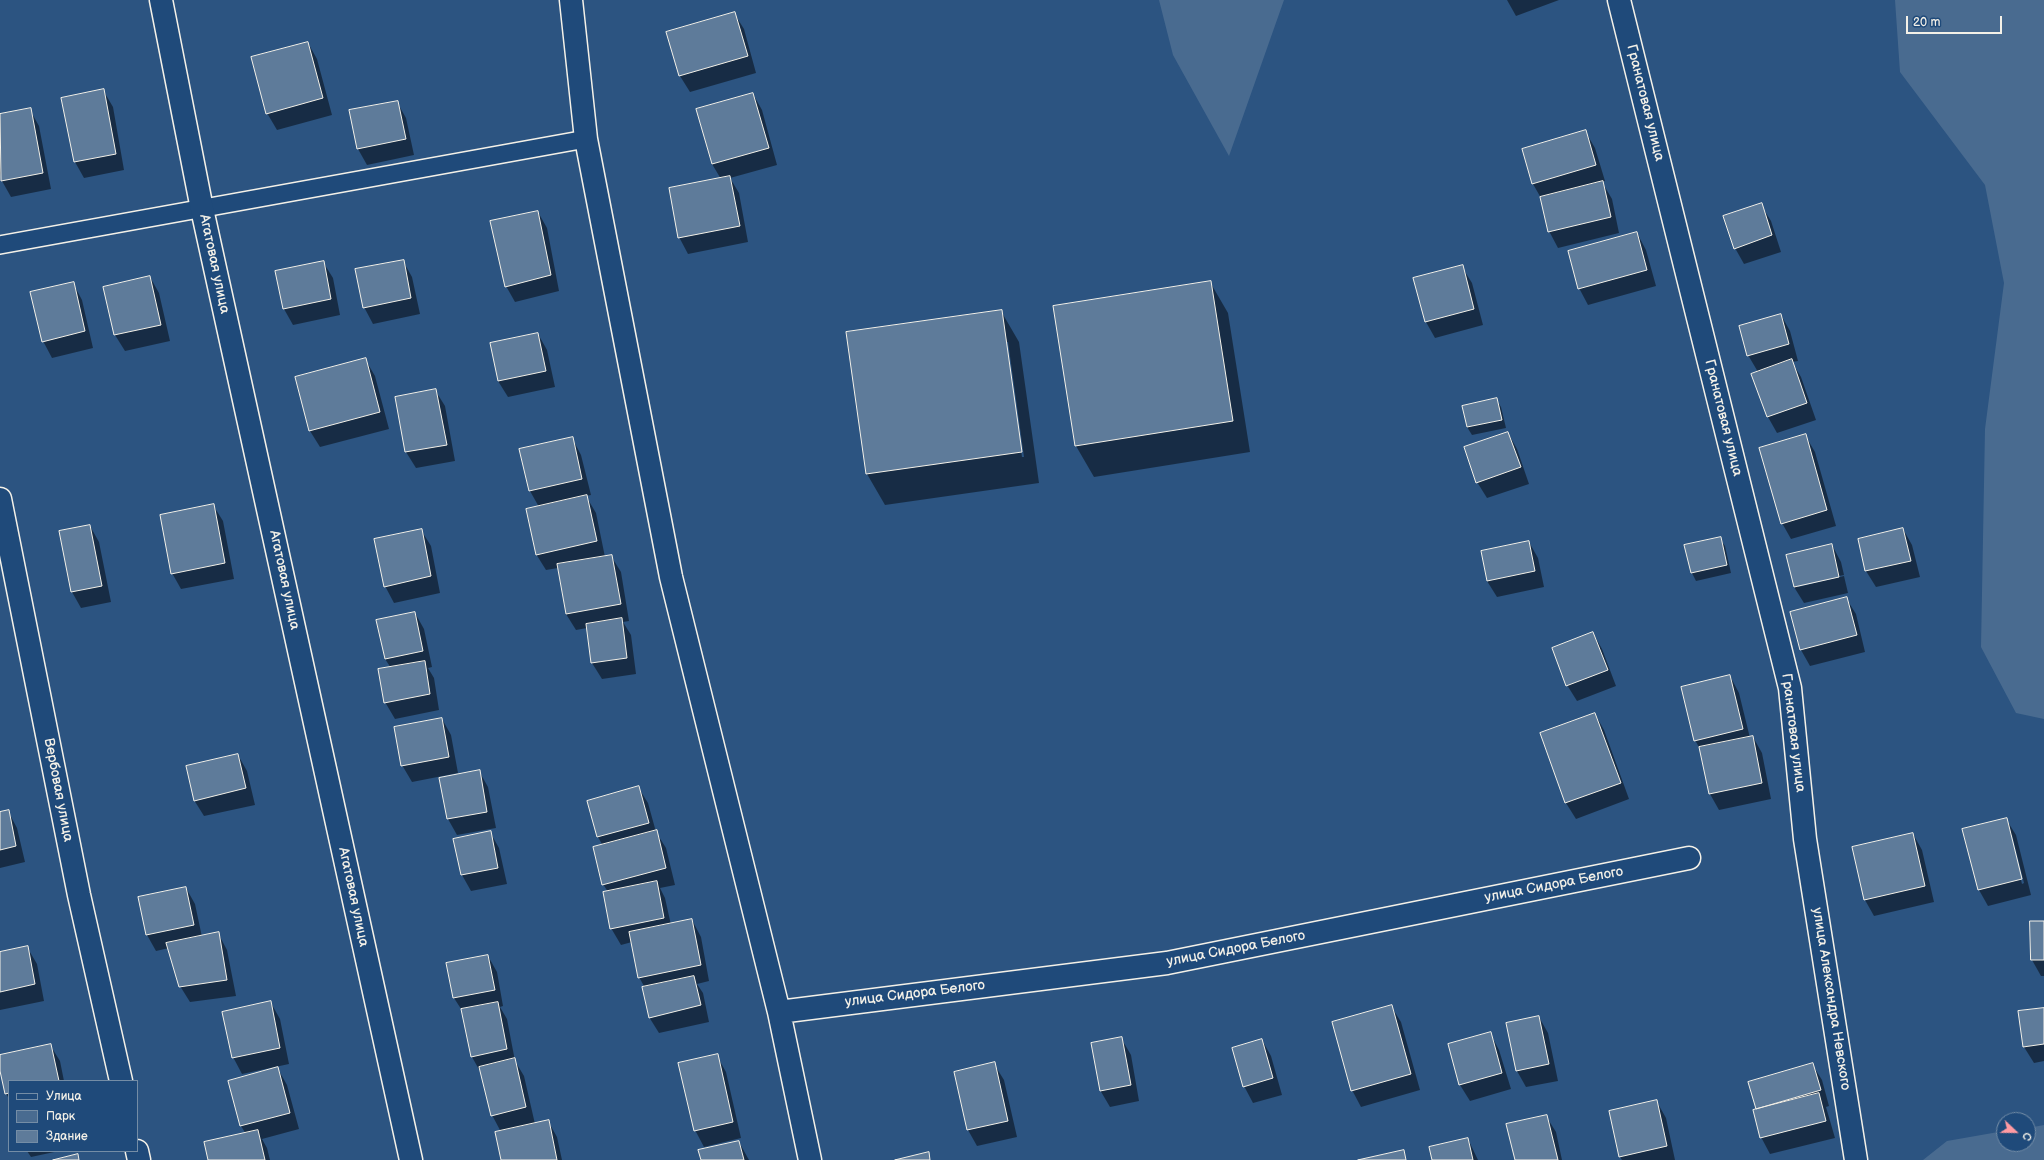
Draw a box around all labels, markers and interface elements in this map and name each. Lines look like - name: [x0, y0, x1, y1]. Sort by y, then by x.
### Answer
- scale bar: [1908, 8, 2004, 34]
- text: 20 m: [1913, 15, 1940, 30]
- street label: Гранатовая улица: [1622, 43, 1668, 163]
- street label: Агатовая улица: [195, 213, 233, 315]
- street label: Гранатовая улица: [1700, 358, 1746, 478]
- street label: Агатовая улица: [265, 529, 303, 631]
- street label: Гранатовая улица: [1777, 673, 1809, 793]
- street label: Вербовая улица: [40, 737, 76, 843]
- street label: Агатовая улица: [334, 846, 372, 948]
- street label: улица Сидора Белого: [1483, 863, 1625, 907]
- street label: улица Александра Невского: [1808, 906, 1854, 1092]
- street label: улица Сидора Белого: [1165, 927, 1307, 971]
- street label: улица Сидора Белого: [844, 977, 986, 1011]
- legend: [8, 1080, 138, 1152]
- text: Улица: [46, 1089, 82, 1104]
- text: Парк: [46, 1109, 75, 1124]
- north arrow: [1996, 1112, 2036, 1152]
- text: Здание: [46, 1129, 88, 1144]
- text: С: [2019, 1130, 2034, 1142]

